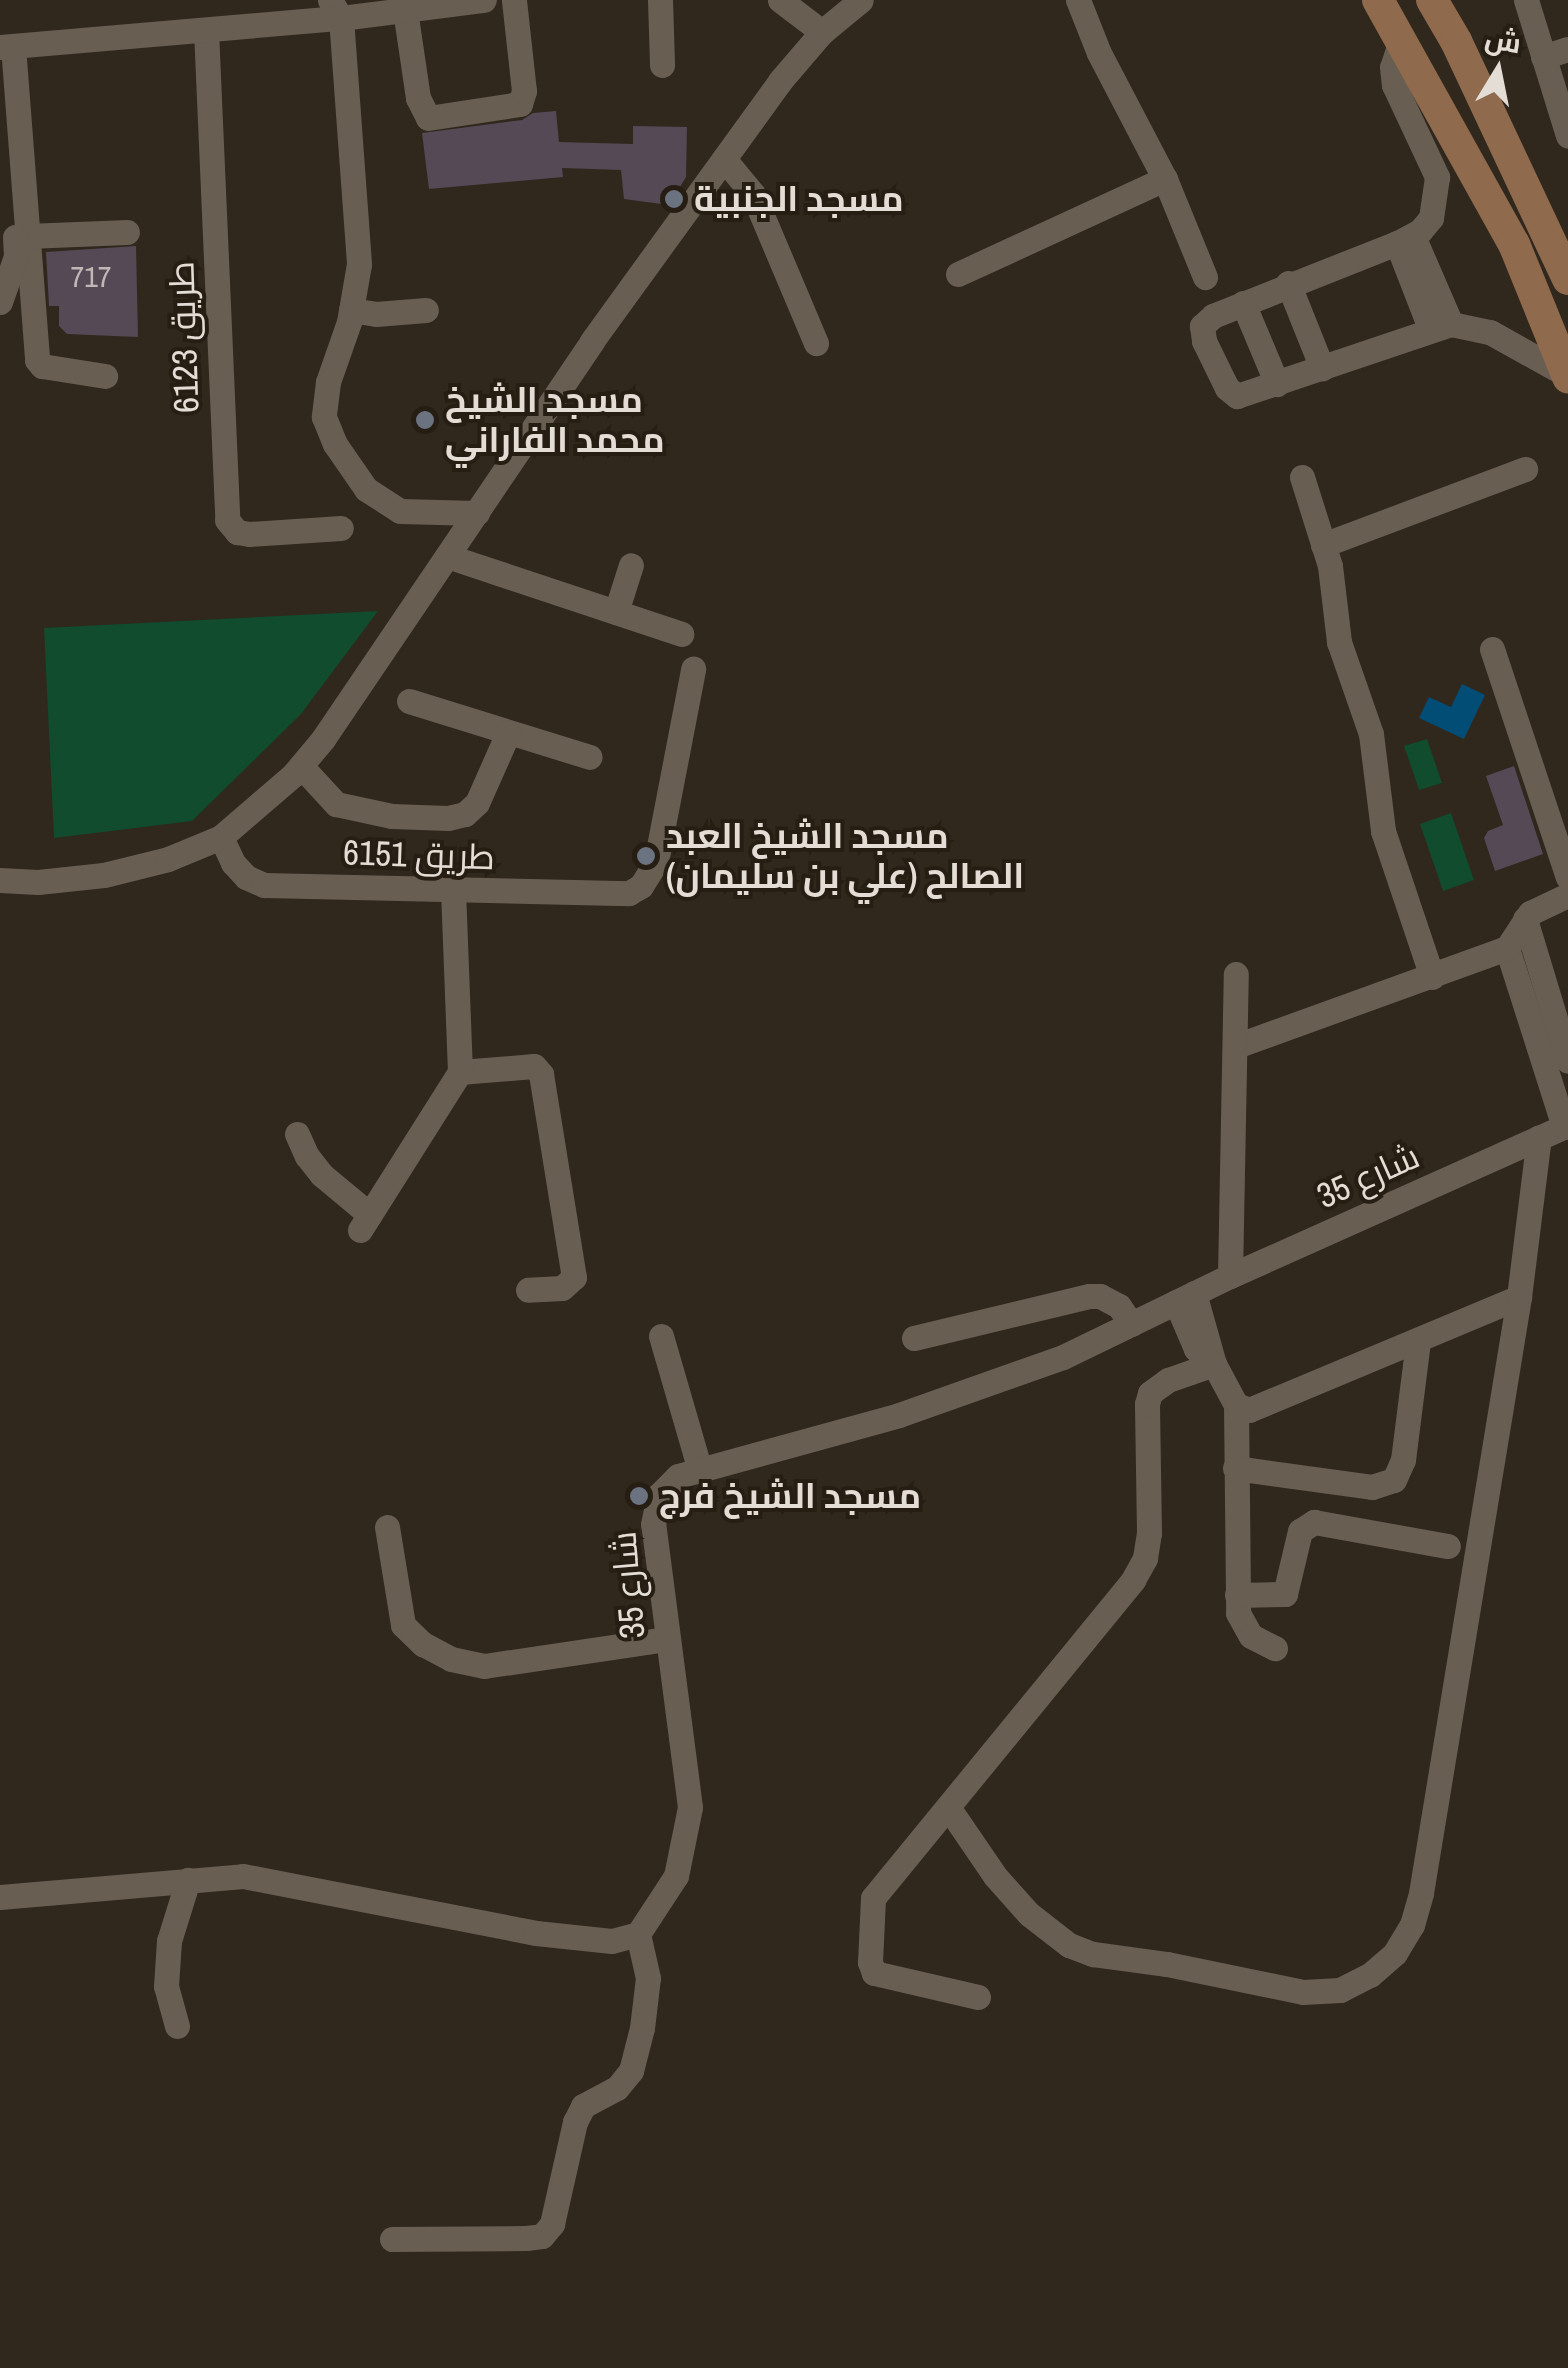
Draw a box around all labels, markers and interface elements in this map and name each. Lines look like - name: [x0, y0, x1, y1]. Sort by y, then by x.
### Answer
- text: ش: [1482, 19, 1524, 62]
- north arrow: [1448, 20, 1548, 120]
- place label: مسجد الجنبية: [694, 178, 904, 220]
- marker: مسجد الجنبية: [663, 188, 685, 210]
- house number: 717: [70, 258, 112, 294]
- street label: طريق 6123: [160, 260, 208, 414]
- place label: مسجد الشيخ محمد الفاراني: [445, 379, 665, 461]
- marker: مسجد الشيخ محمد الفاراني: [414, 409, 436, 431]
- place label: مسجد الشيخ العبد الصالح (علي بن سليمان): [666, 815, 1024, 897]
- street label: طريق 6151: [342, 831, 496, 879]
- marker: مسجد الشيخ العبد الصالح (علي بن سليمان): [635, 845, 657, 867]
- street label: شارع 35: [1310, 1135, 1426, 1217]
- place label: مسجد الشيخ فرج: [659, 1475, 921, 1517]
- marker: مسجد الشيخ فرج: [628, 1485, 650, 1507]
- street label: شارع 35: [602, 1530, 654, 1640]

